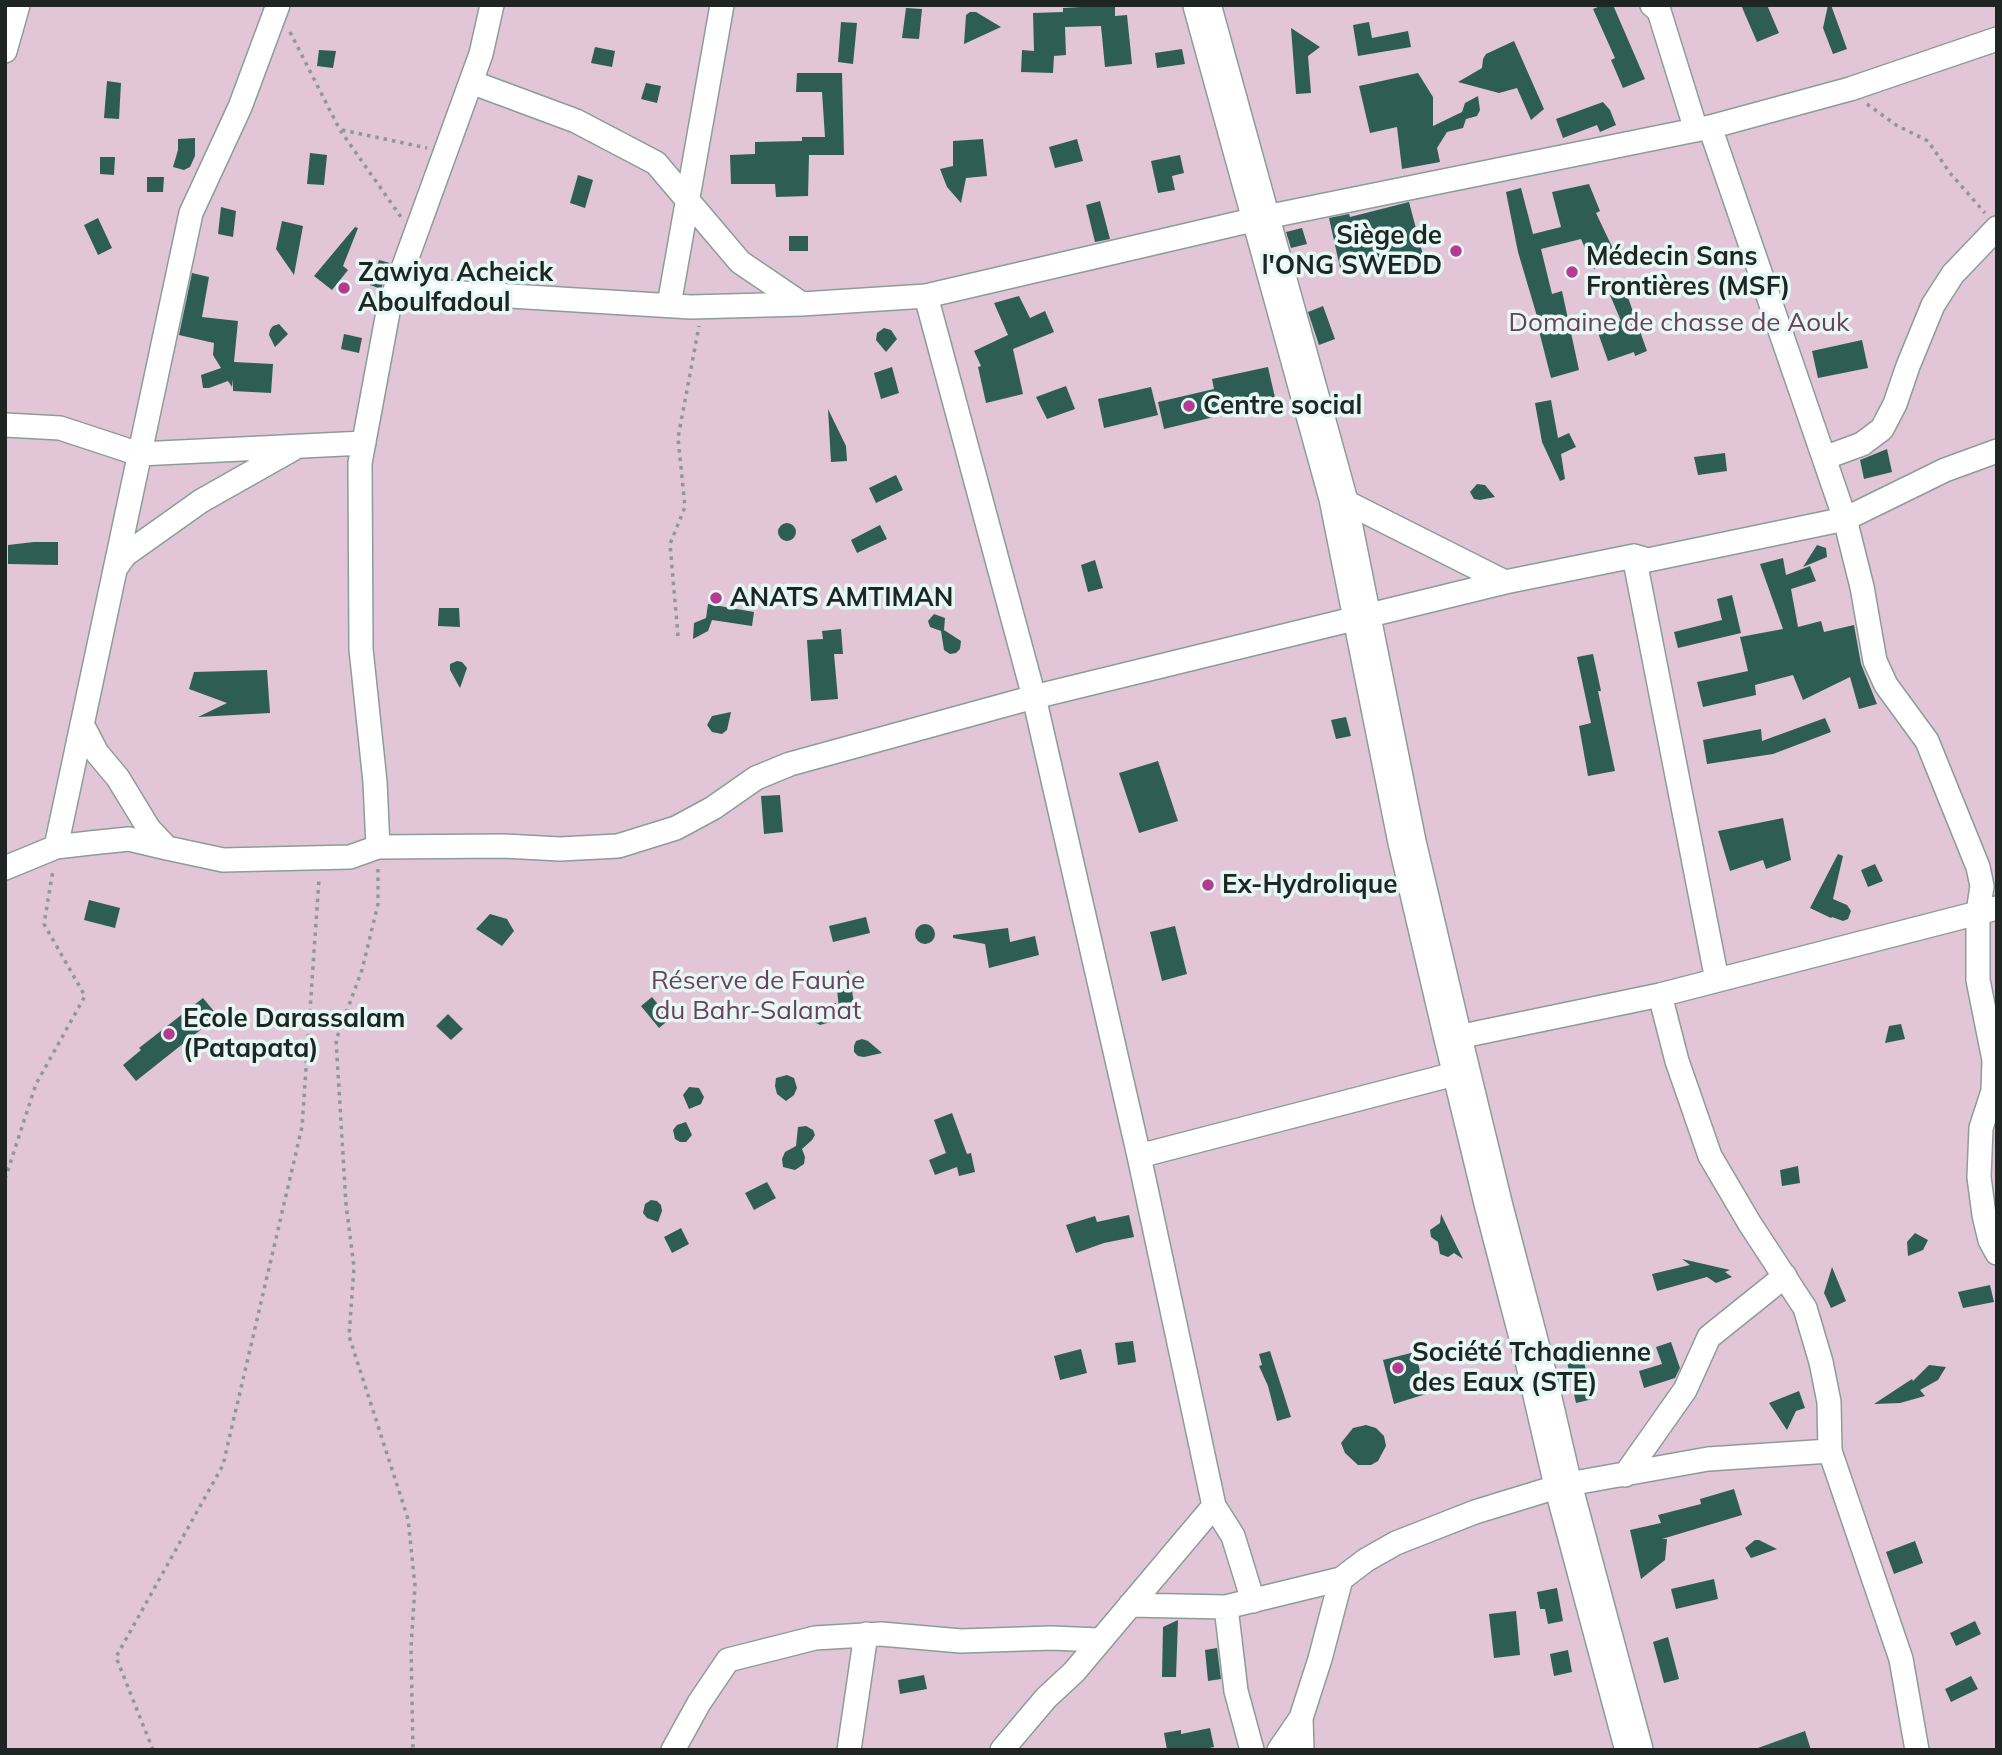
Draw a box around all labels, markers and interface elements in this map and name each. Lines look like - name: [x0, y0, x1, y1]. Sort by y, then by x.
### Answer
- place label: Siège de l'ONG SWEDD: [1262, 220, 1442, 282]
- place label: Médecin Sans Frontières (MSF): [1586, 241, 1790, 302]
- marker: Siège de l'ONG SWEDD: [1448, 243, 1464, 259]
- place label: Zawiya Acheick Aboulfadoul: [358, 257, 553, 318]
- marker: Médecin Sans Frontières (MSF): [1564, 264, 1580, 280]
- marker: Zawiya Acheick Aboulfadoul: [336, 280, 352, 296]
- park label: Domaine de chasse de Aouk: [1509, 307, 1849, 339]
- place label: Centre social: [1203, 390, 1362, 422]
- marker: Centre social: [1181, 398, 1197, 414]
- place label: ANATS AMTIMAN: [730, 582, 953, 614]
- marker: ANATS AMTIMAN: [708, 590, 724, 606]
- place label: Ex-Hydrolique: [1222, 869, 1397, 901]
- marker: Ex-Hydrolique: [1200, 877, 1216, 893]
- park label: Réserve de Faune du Bahr-Salamat: [651, 965, 865, 1026]
- place label: Ecole Darassalam (Patapata): [183, 1003, 405, 1064]
- marker: Ecole Darassalam (Patapata): [161, 1026, 177, 1042]
- place label: Société Tchadienne des Eaux (STE): [1412, 1337, 1651, 1398]
- marker: Société Tchadienne des Eaux (STE): [1390, 1360, 1406, 1376]

